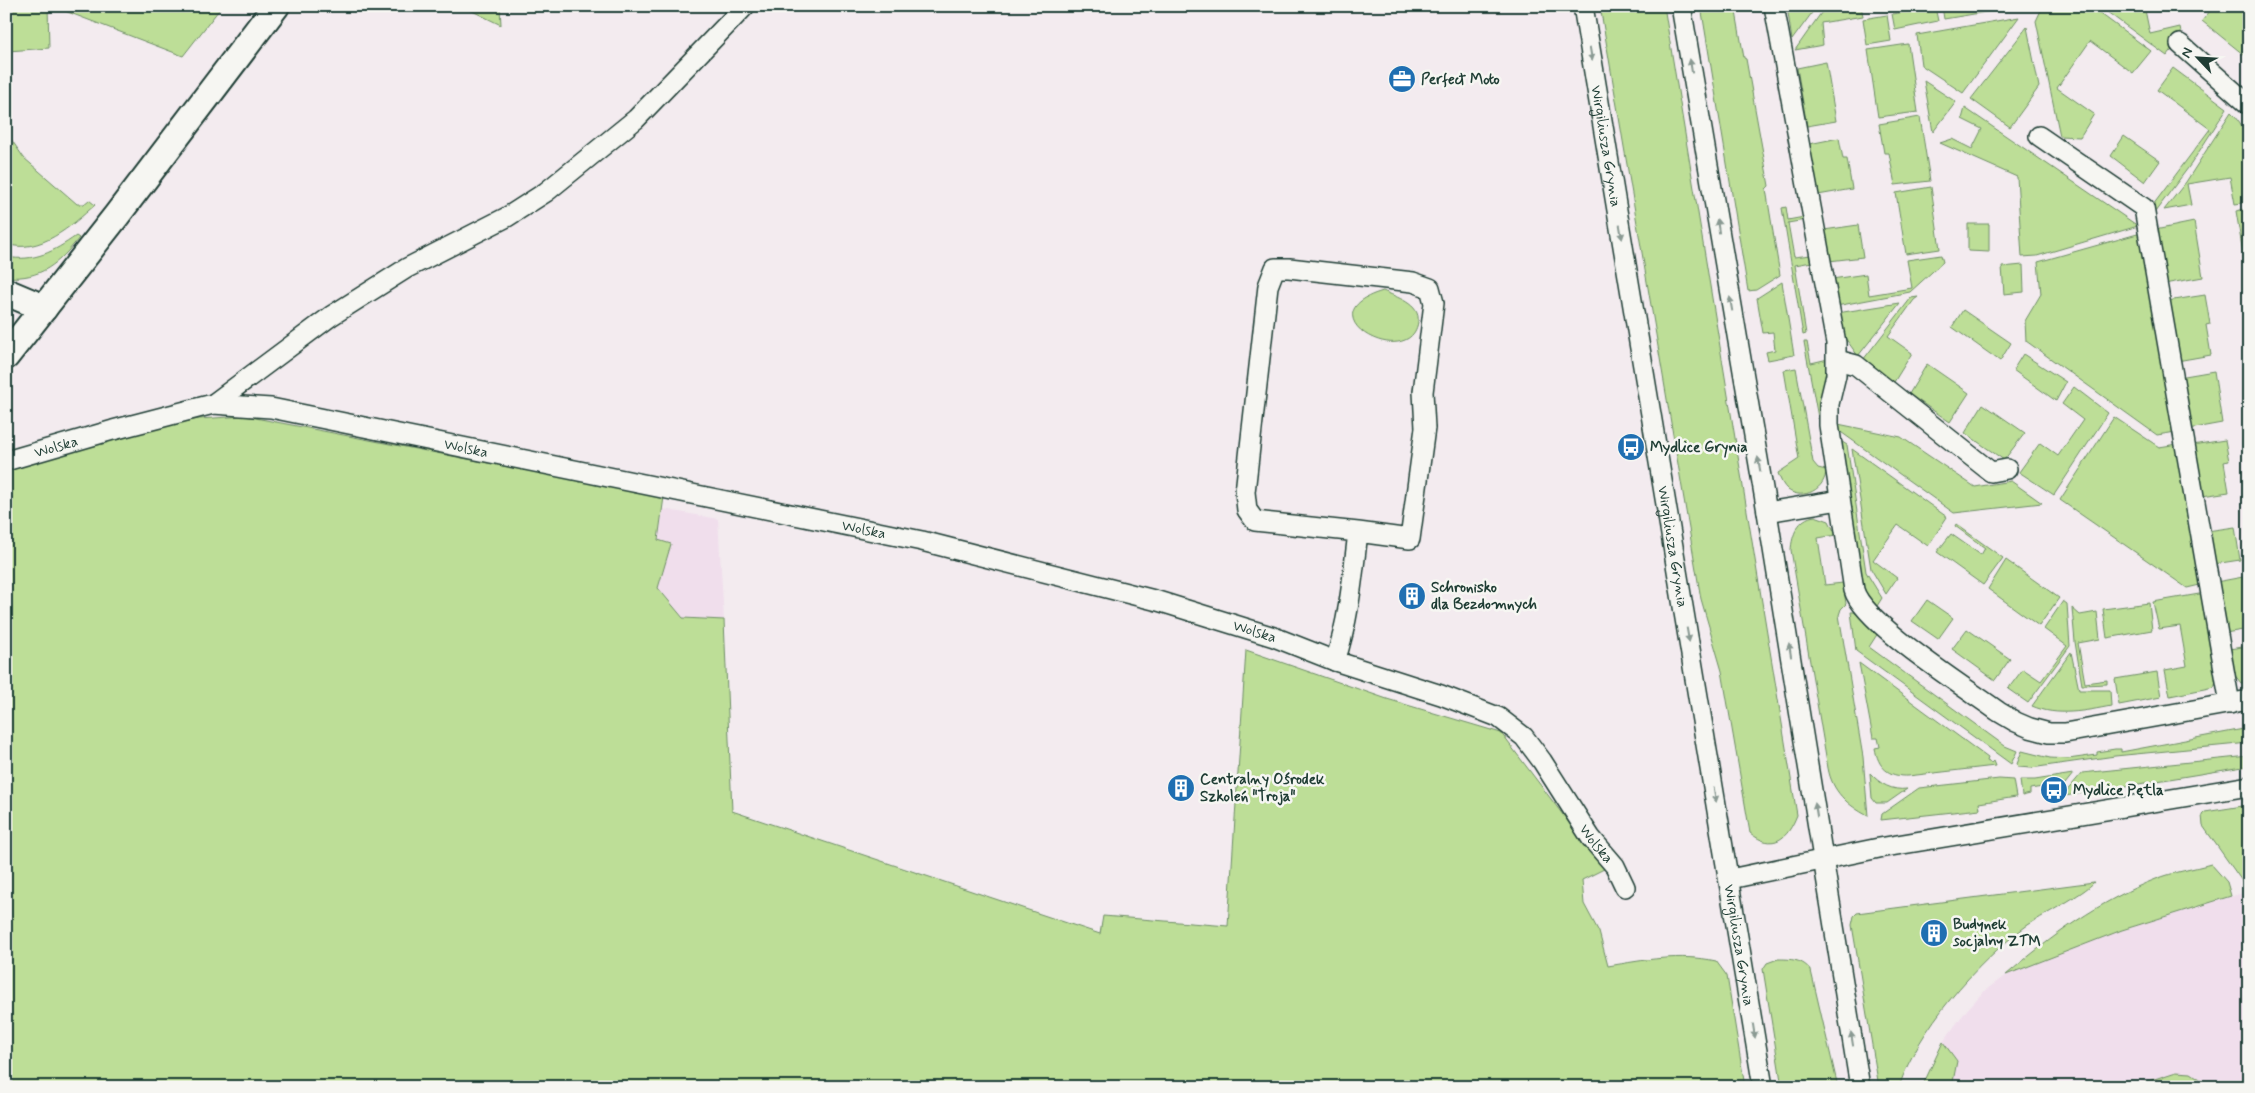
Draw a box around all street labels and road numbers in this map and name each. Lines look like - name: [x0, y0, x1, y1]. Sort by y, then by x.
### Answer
- street label: Wirgiliusza Grynia: [1585, 84, 1625, 209]
- street label: Wolska: [32, 432, 80, 463]
- street label: Wolska: [442, 435, 490, 463]
- street label: Wirgiliusza Grynia: [1652, 484, 1692, 609]
- street label: Wolska: [840, 516, 888, 544]
- street label: Wolska: [1230, 616, 1279, 648]
- street label: Wolska: [1574, 821, 1617, 868]
- street label: Wirgiliusza Grynia: [1718, 883, 1758, 1008]

